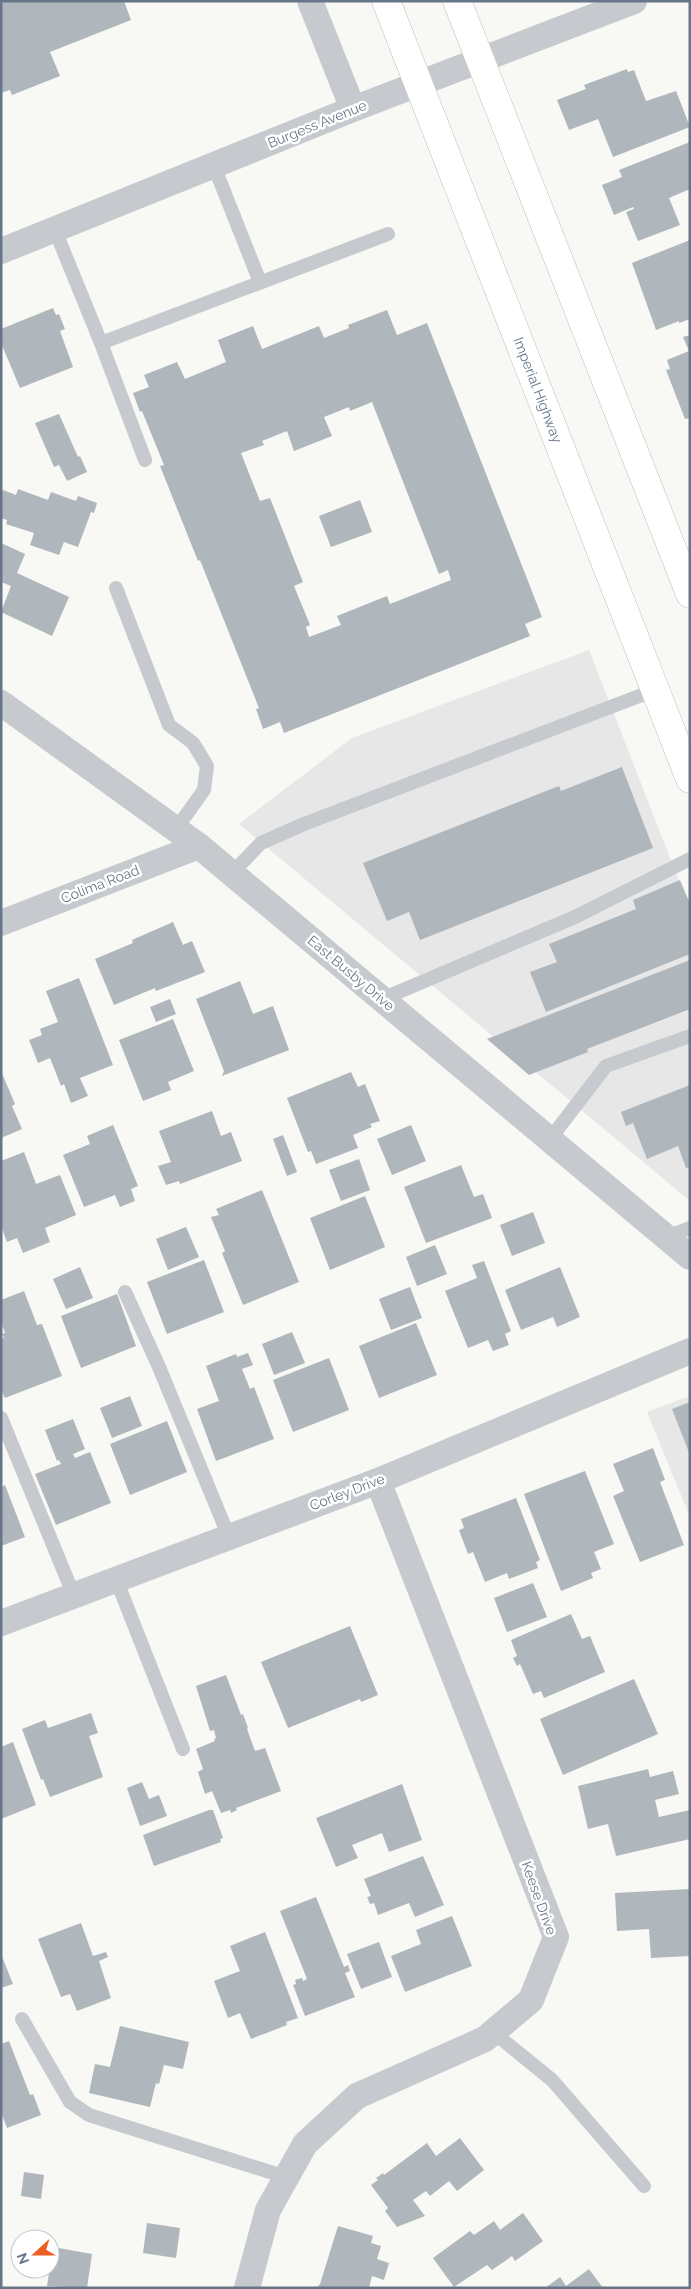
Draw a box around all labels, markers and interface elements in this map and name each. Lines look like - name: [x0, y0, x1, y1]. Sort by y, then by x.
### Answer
- street label: Burgess Avenue: [265, 97, 369, 151]
- street label: Imperial Highway: [510, 335, 566, 446]
- street label: Colima Road: [59, 862, 141, 906]
- street label: East Busby Drive: [304, 932, 398, 1014]
- street label: Corley Drive: [307, 1470, 387, 1514]
- street label: Keese Drive: [518, 1859, 560, 1937]
- north arrow: [10, 2229, 60, 2279]
- text: N: [13, 2251, 32, 2267]

